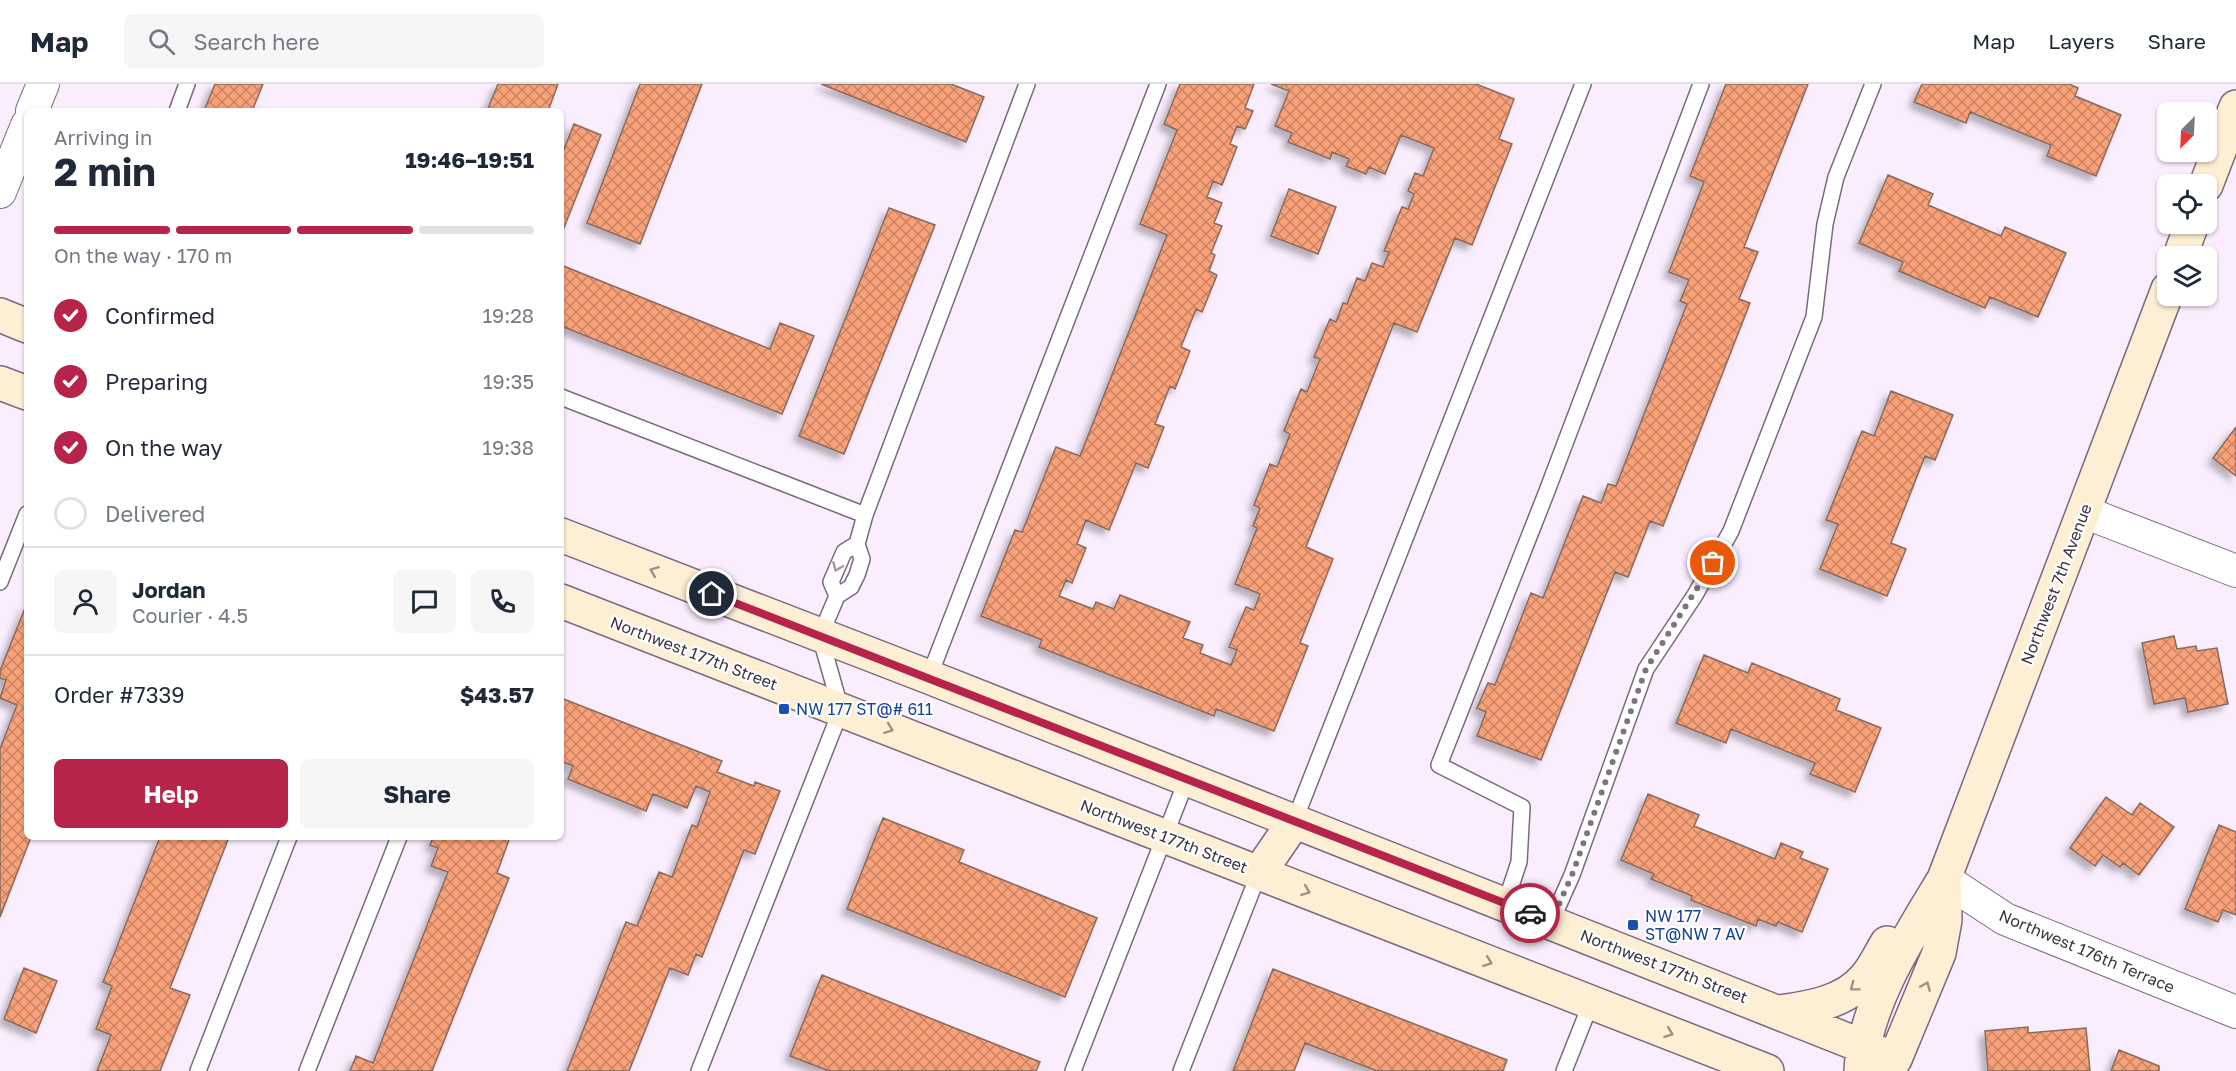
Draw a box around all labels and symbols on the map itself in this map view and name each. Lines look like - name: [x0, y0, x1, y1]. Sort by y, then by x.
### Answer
- north arrow: [2157, 102, 2217, 162]
- street label: Northwest 7th Avenue: [2016, 501, 2096, 667]
- pin: [1687, 537, 1738, 588]
- one-way arrow: [832, 561, 844, 572]
- one-way arrow: [649, 566, 660, 578]
- pin: [686, 568, 737, 619]
- street label: Northwest 177th Street: [607, 612, 781, 694]
- place label: NW 177 ST@# 611: [796, 699, 933, 719]
- marker: NW 177 ST@# 611: [777, 702, 791, 716]
- one-way arrow: [883, 722, 894, 734]
- street label: Northwest 177th Street: [1077, 795, 1251, 877]
- courier: [1500, 883, 1560, 943]
- one-way arrow: [1300, 884, 1311, 896]
- street label: Northwest 176th Terrace: [1996, 905, 2178, 997]
- place label: NW 177 ST@NW 7 AV: [1645, 906, 1746, 944]
- marker: NW 177 ST@NW 7 AV: [1626, 918, 1640, 932]
- street label: Northwest 177th Street: [1577, 925, 1751, 1007]
- one-way arrow: [1481, 955, 1492, 967]
- one-way arrow: [1849, 980, 1860, 991]
- one-way arrow: [1919, 981, 1931, 992]
- one-way arrow: [1663, 1026, 1674, 1038]

